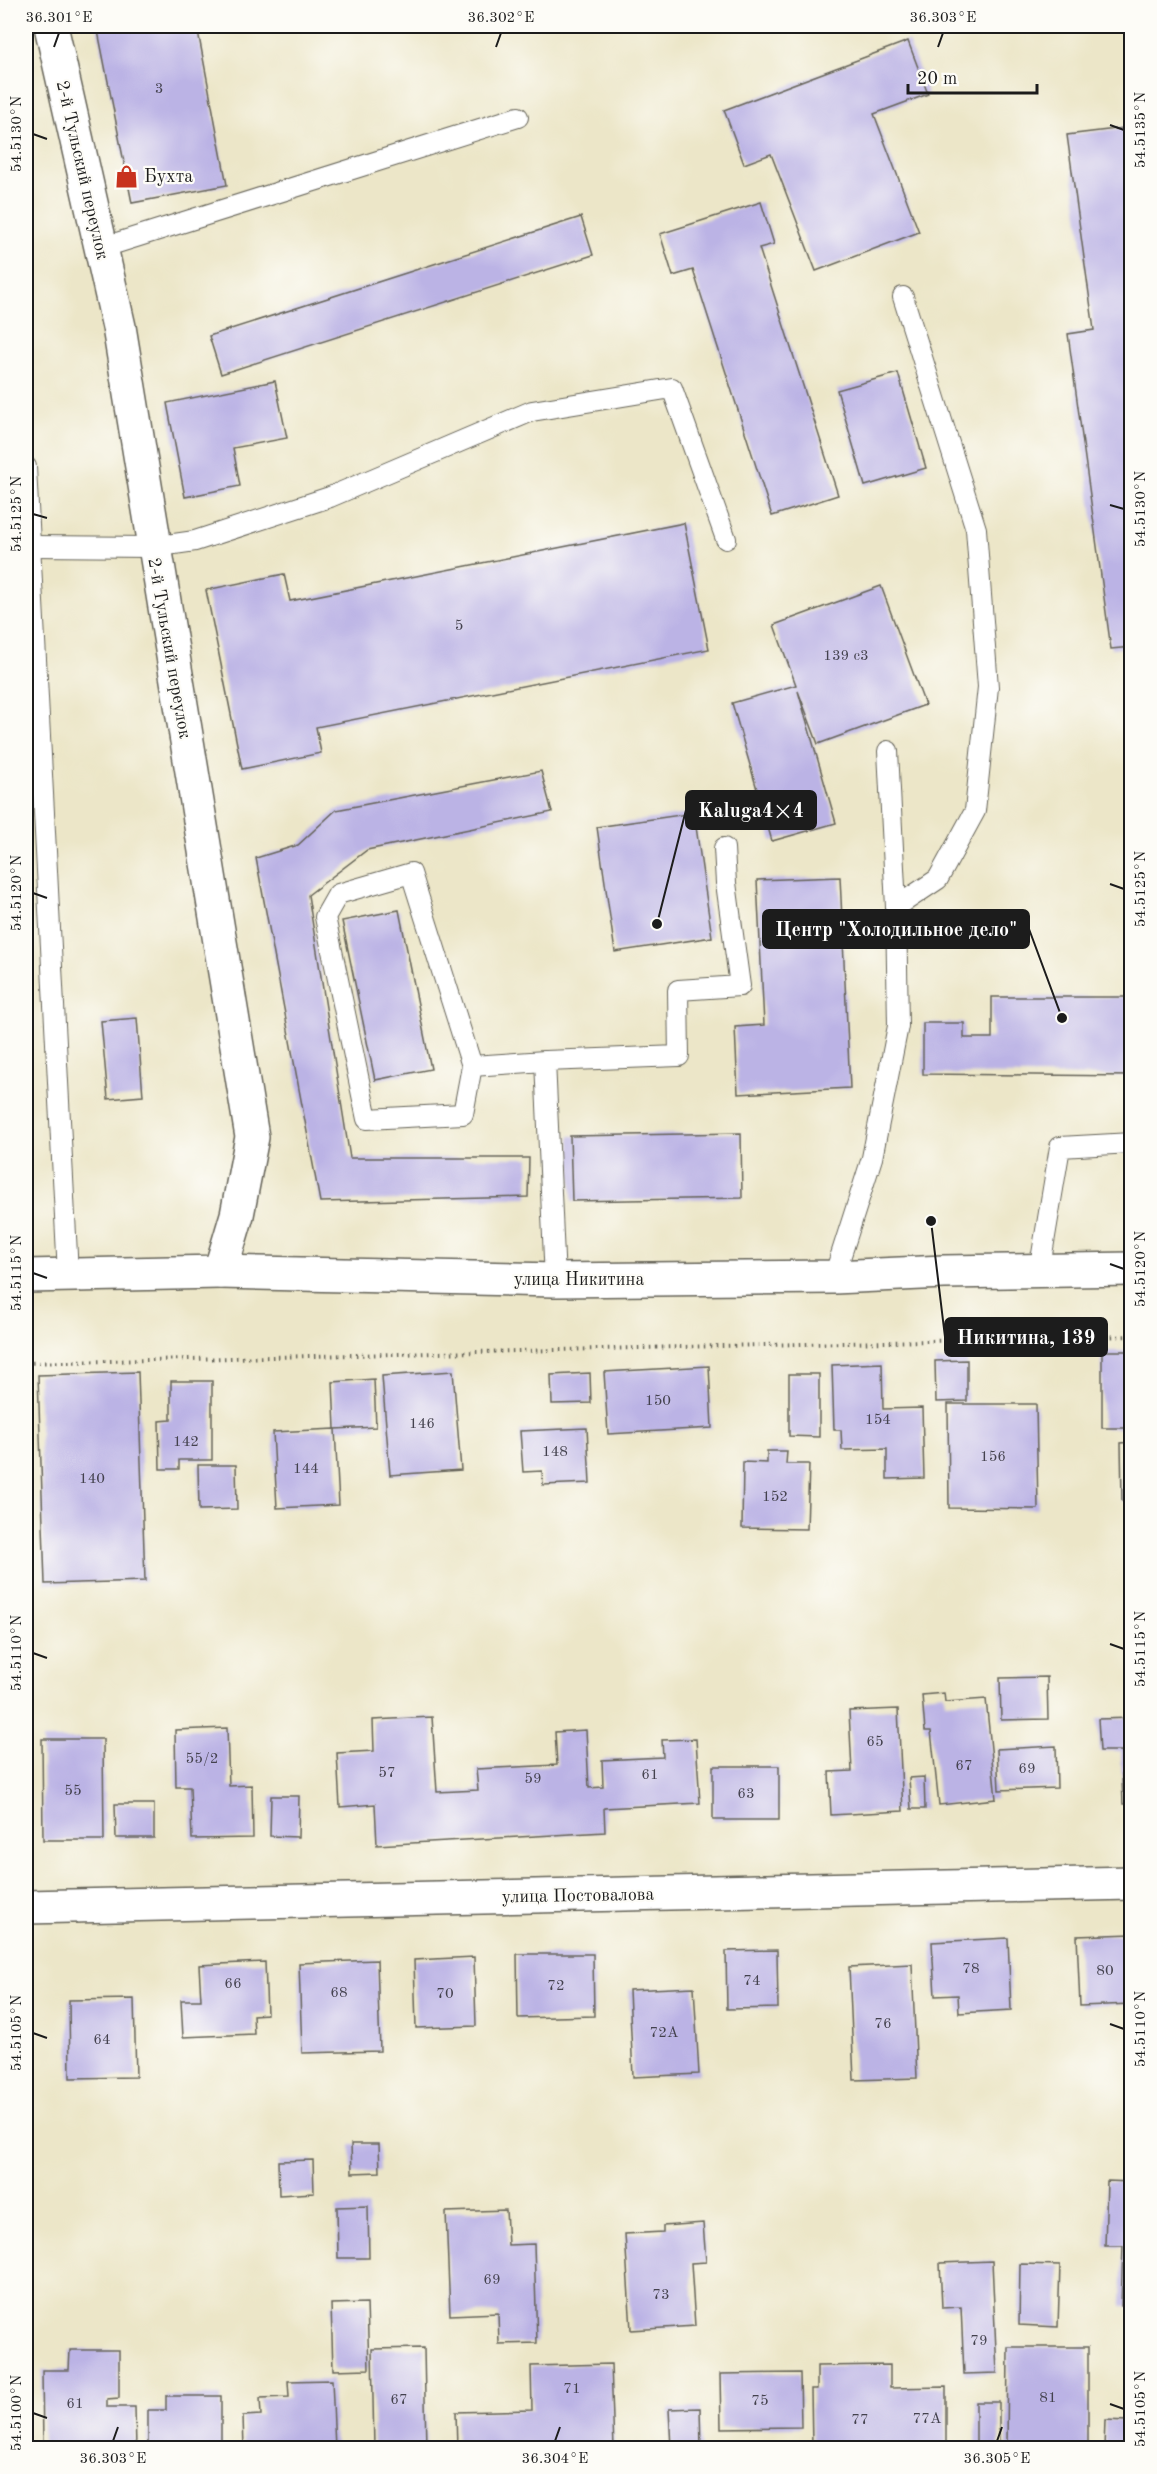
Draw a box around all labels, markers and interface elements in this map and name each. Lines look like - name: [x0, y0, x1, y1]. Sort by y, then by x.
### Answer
- text: 36.301°E: [26, 11, 92, 26]
- text: 36.302°E: [468, 11, 534, 26]
- text: 36.303°E: [910, 11, 976, 26]
- scale bar: [908, 57, 1037, 95]
- text: 20 m: [917, 70, 957, 88]
- street label: 2-й Тульский переулок: [53, 79, 111, 262]
- house number: 3: [155, 82, 163, 97]
- text: 54.5135°N: [1134, 91, 1149, 168]
- text: 54.5130°N: [10, 95, 25, 172]
- shop icon: Бухта: [113, 163, 139, 189]
- place label: Бухта: [144, 168, 193, 186]
- text: 54.5130°N: [1134, 470, 1149, 547]
- text: 54.5125°N: [10, 475, 25, 552]
- street label: 2-й Тульский переулок: [144, 556, 194, 740]
- house number: 5: [455, 619, 463, 634]
- house number: 139 с3: [823, 649, 869, 664]
- callout: Kaluga4×4: [686, 791, 816, 829]
- text: Kaluga4×4: [698, 802, 804, 822]
- text: 54.5125°N: [1134, 850, 1149, 927]
- text: 54.5120°N: [10, 854, 25, 931]
- callout: Центр "Холодильное дело": [763, 910, 1029, 948]
- text: Центр "Холодильное дело": [775, 921, 1017, 941]
- text: 54.5120°N: [1134, 1230, 1149, 1307]
- text: 54.5115°N: [10, 1234, 25, 1311]
- street label: улица Никитина: [514, 1271, 644, 1289]
- callout: Никитина, 139: [945, 1318, 1107, 1356]
- text: Никитина, 139: [957, 1329, 1095, 1349]
- house number: 150: [645, 1394, 671, 1409]
- house number: 154: [865, 1413, 891, 1428]
- house number: 146: [409, 1417, 435, 1432]
- house number: 142: [173, 1435, 199, 1450]
- house number: 148: [542, 1445, 568, 1460]
- house number: 156: [980, 1450, 1006, 1465]
- house number: 144: [293, 1462, 319, 1477]
- house number: 140: [79, 1472, 105, 1487]
- house number: 152: [762, 1490, 788, 1505]
- text: 54.5115°N: [1134, 1610, 1149, 1687]
- text: 54.5110°N: [10, 1614, 25, 1691]
- house number: 65: [866, 1735, 884, 1750]
- house number: 55/2: [186, 1752, 218, 1767]
- house number: 67: [955, 1759, 973, 1774]
- house number: 69: [1018, 1762, 1036, 1777]
- house number: 57: [378, 1766, 396, 1781]
- house number: 61: [641, 1768, 659, 1783]
- house number: 59: [524, 1772, 542, 1787]
- house number: 55: [64, 1784, 82, 1799]
- house number: 63: [737, 1787, 755, 1802]
- street label: улица Постовалова: [502, 1886, 655, 1906]
- house number: 78: [962, 1962, 980, 1977]
- house number: 80: [1096, 1964, 1114, 1979]
- house number: 74: [743, 1974, 761, 1989]
- house number: 66: [224, 1977, 242, 1992]
- house number: 72: [547, 1979, 565, 1994]
- house number: 68: [330, 1986, 348, 2001]
- house number: 70: [436, 1987, 454, 2002]
- text: 54.5110°N: [1134, 1990, 1149, 2067]
- text: 54.5105°N: [10, 1994, 25, 2071]
- house number: 76: [874, 2017, 892, 2032]
- house number: 72А: [650, 2026, 679, 2041]
- house number: 64: [93, 2033, 111, 2048]
- house number: 69: [483, 2273, 501, 2288]
- house number: 73: [652, 2288, 670, 2303]
- house number: 79: [970, 2334, 988, 2349]
- text: 54.5105°N: [1134, 2370, 1149, 2447]
- text: 54.5100°N: [10, 2374, 25, 2451]
- house number: 71: [563, 2382, 581, 2397]
- house number: 81: [1039, 2391, 1057, 2406]
- house number: 67: [390, 2393, 408, 2408]
- house number: 75: [751, 2394, 769, 2409]
- house number: 61: [66, 2397, 84, 2412]
- house number: 77А: [913, 2412, 942, 2427]
- house number: 77: [851, 2413, 869, 2428]
- text: 36.303°E: [80, 2452, 146, 2467]
- text: 36.304°E: [522, 2452, 588, 2467]
- text: 36.305°E: [964, 2452, 1030, 2467]

